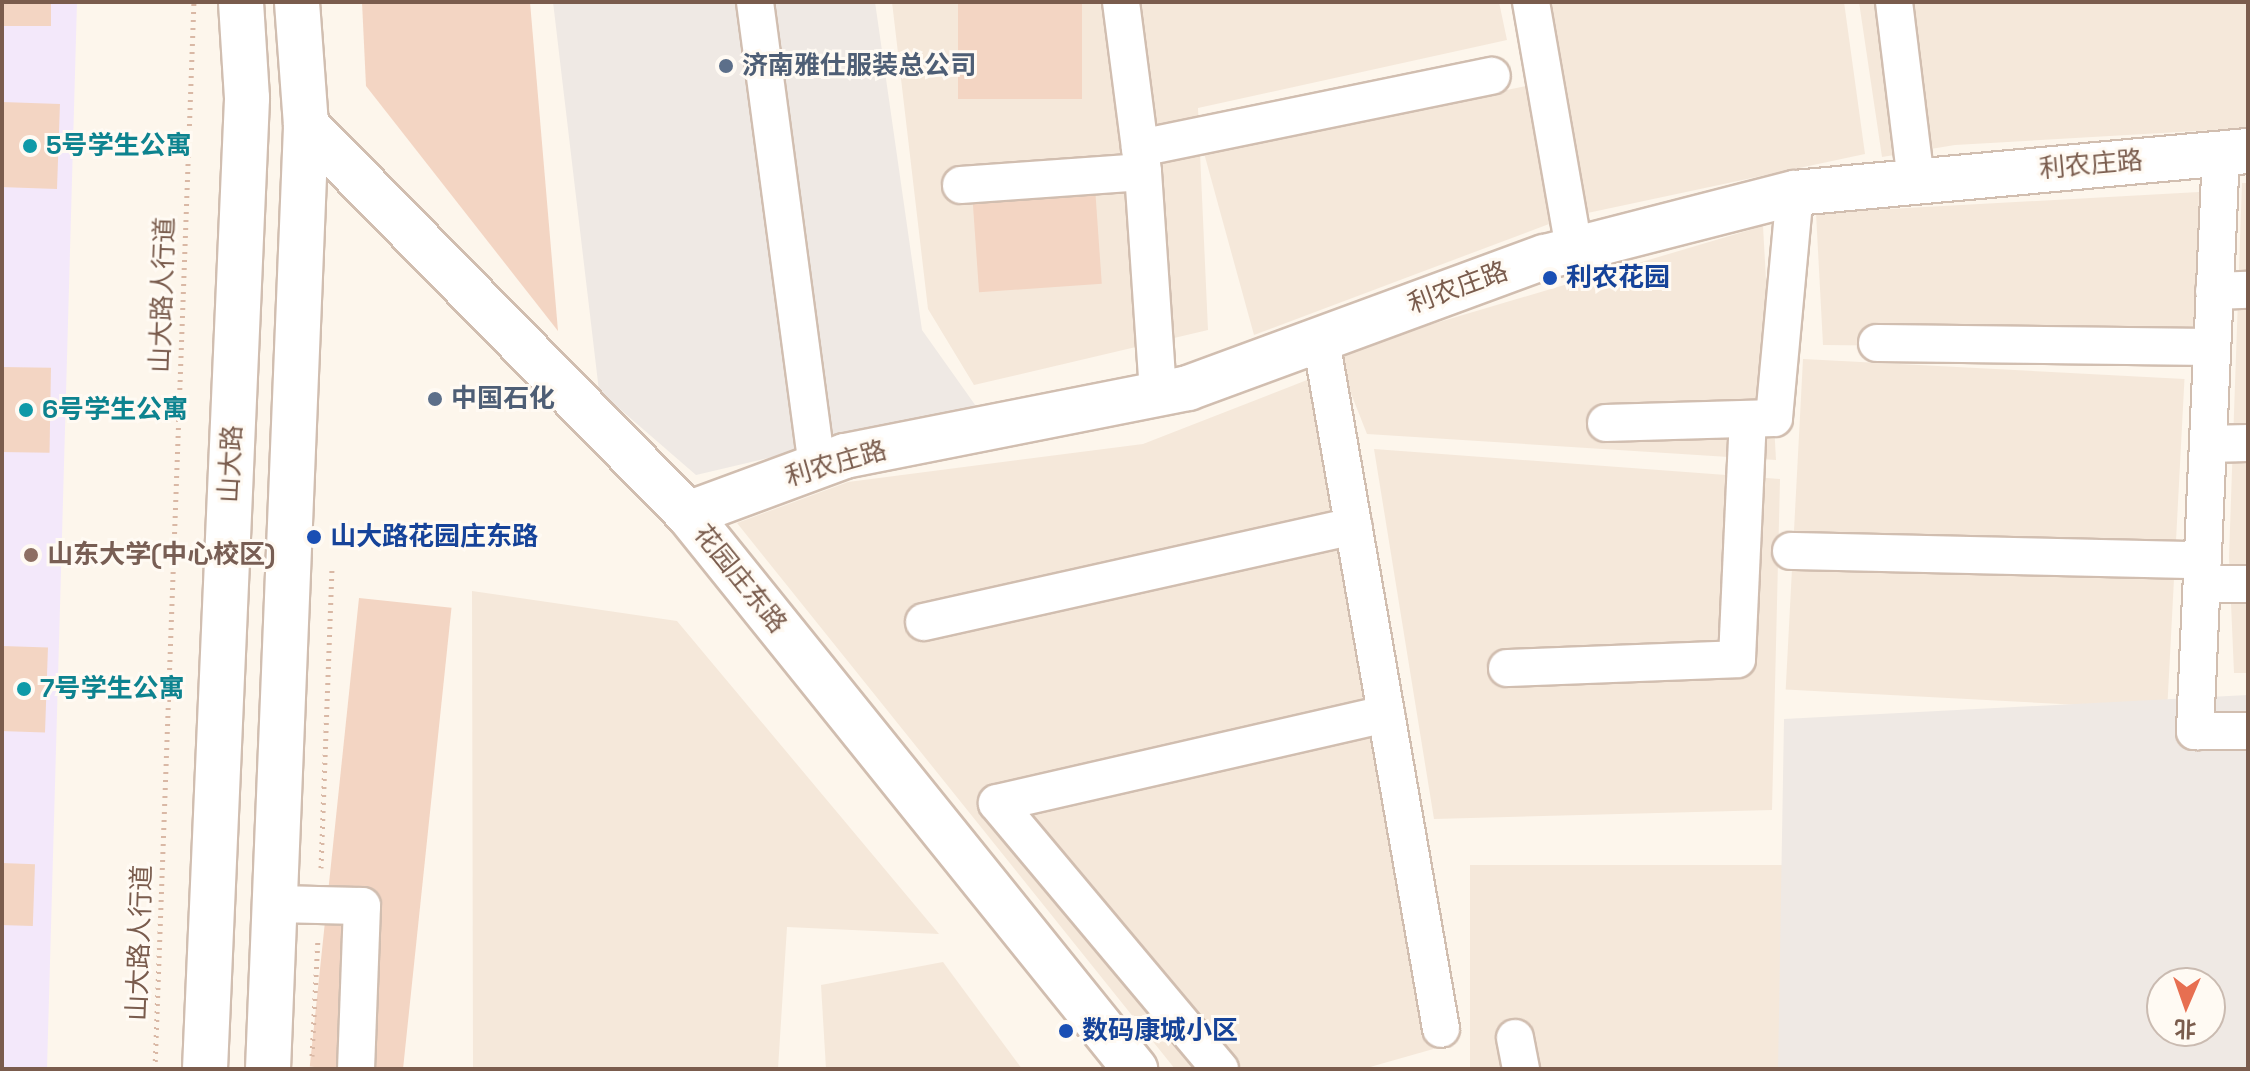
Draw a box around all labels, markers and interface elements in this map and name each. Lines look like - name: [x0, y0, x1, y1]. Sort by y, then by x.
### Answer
- place label: 济南雅仕服装总公司: [742, 50, 976, 82]
- marker: 济南雅仕服装总公司: [717, 57, 735, 75]
- place label: 5号学生公寓: [46, 130, 192, 162]
- marker: 5号学生公寓: [21, 137, 39, 155]
- street label: 利农庄路: [2038, 145, 2144, 185]
- street label: 山大路人行道: [145, 217, 181, 373]
- street label: 利农庄路: [1404, 256, 1512, 320]
- place label: 利农花园: [1566, 262, 1670, 294]
- marker: 利农花园: [1541, 269, 1559, 287]
- place label: 中国石化: [451, 383, 555, 415]
- marker: 中国石化: [426, 390, 444, 408]
- place label: 6号学生公寓: [42, 394, 188, 426]
- marker: 6号学生公寓: [17, 401, 35, 419]
- street label: 山大路: [213, 424, 249, 504]
- street label: 利农庄路: [782, 435, 890, 493]
- street label: 花园庄东路: [687, 519, 793, 639]
- place label: 山大路花园庄东路: [330, 521, 538, 553]
- marker: 山大路花园庄东路: [305, 528, 323, 546]
- place label: 山东大学(中心校区): [47, 539, 275, 571]
- marker: 山东大学(中心校区): [22, 546, 40, 564]
- place label: 7号学生公寓: [40, 673, 184, 705]
- marker: 7号学生公寓: [15, 680, 33, 698]
- street label: 山大路人行道: [122, 865, 158, 1021]
- north arrow: [2146, 967, 2226, 1047]
- place label: 数码康城小区: [1082, 1015, 1238, 1047]
- text: 北: [2174, 1015, 2197, 1043]
- marker: 数码康城小区: [1057, 1022, 1075, 1040]

